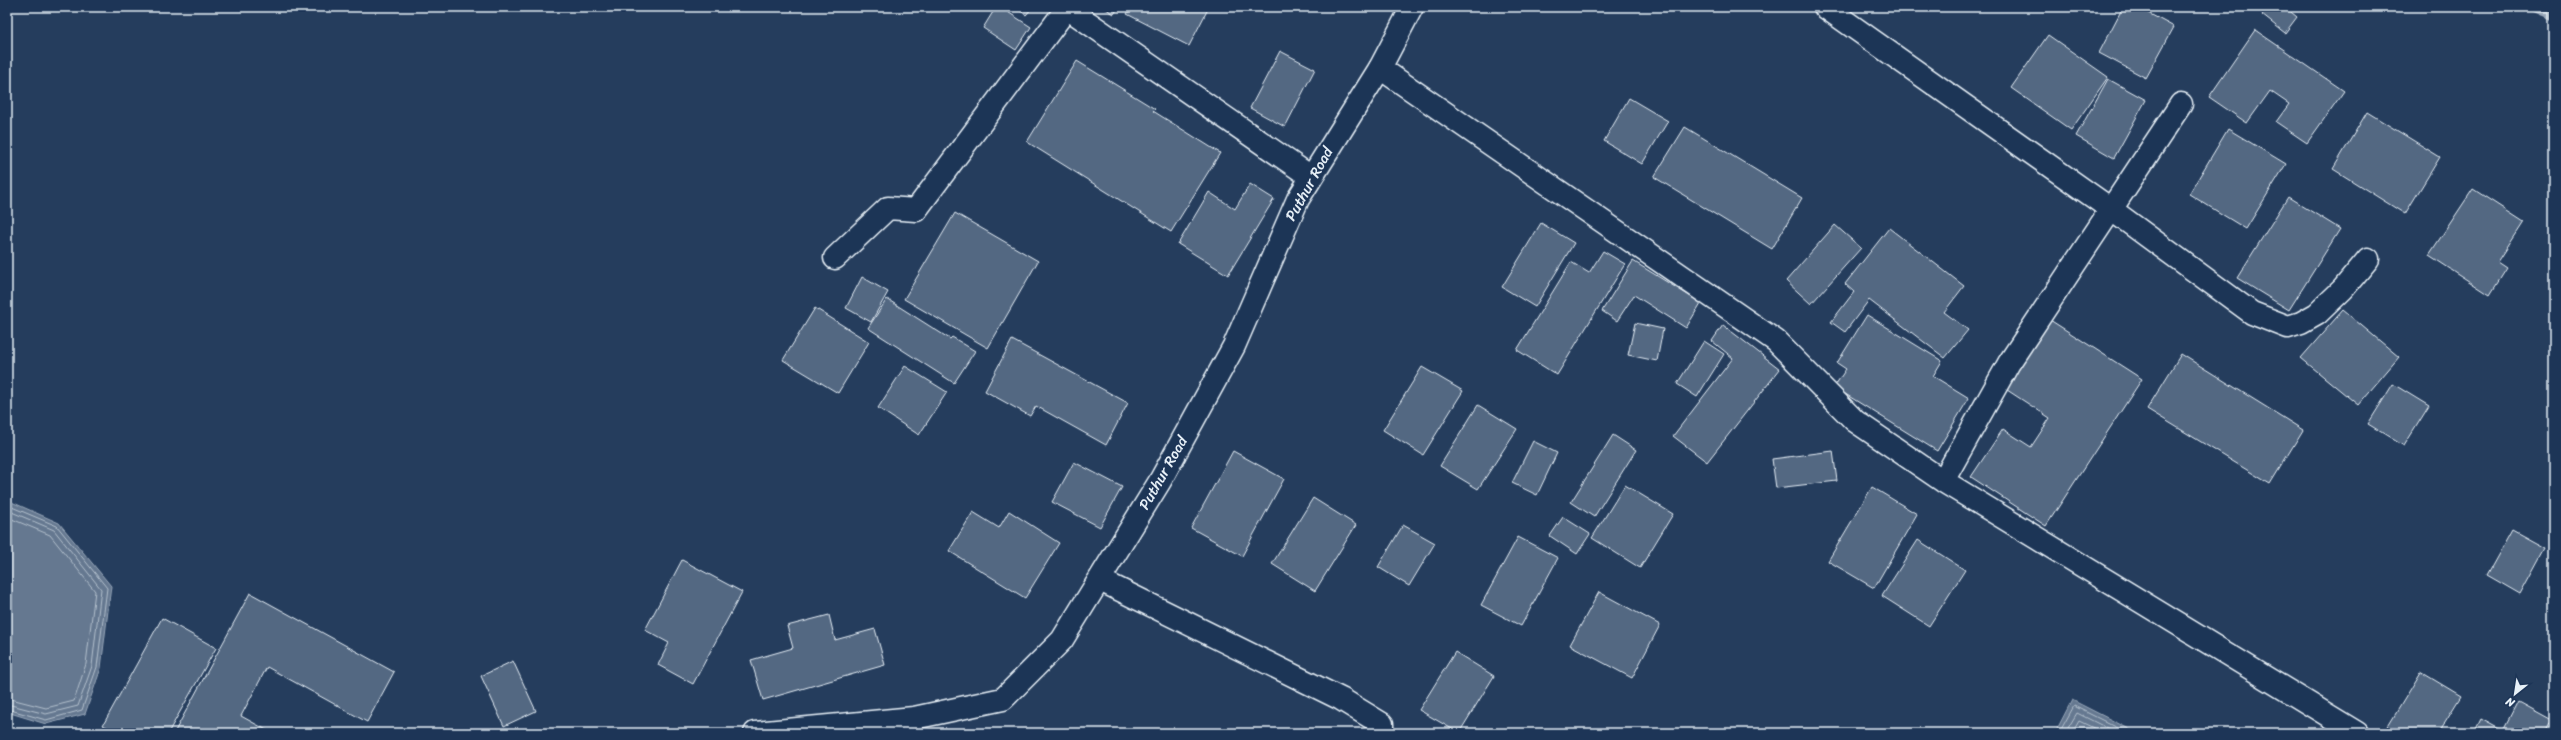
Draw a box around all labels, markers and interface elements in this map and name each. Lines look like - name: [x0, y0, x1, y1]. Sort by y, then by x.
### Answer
- street label: Puthur Road: [1278, 141, 1341, 226]
- street label: Puthur Road: [1131, 430, 1195, 515]
- north arrow: [2495, 674, 2535, 714]
- text: N: [2502, 692, 2519, 713]

